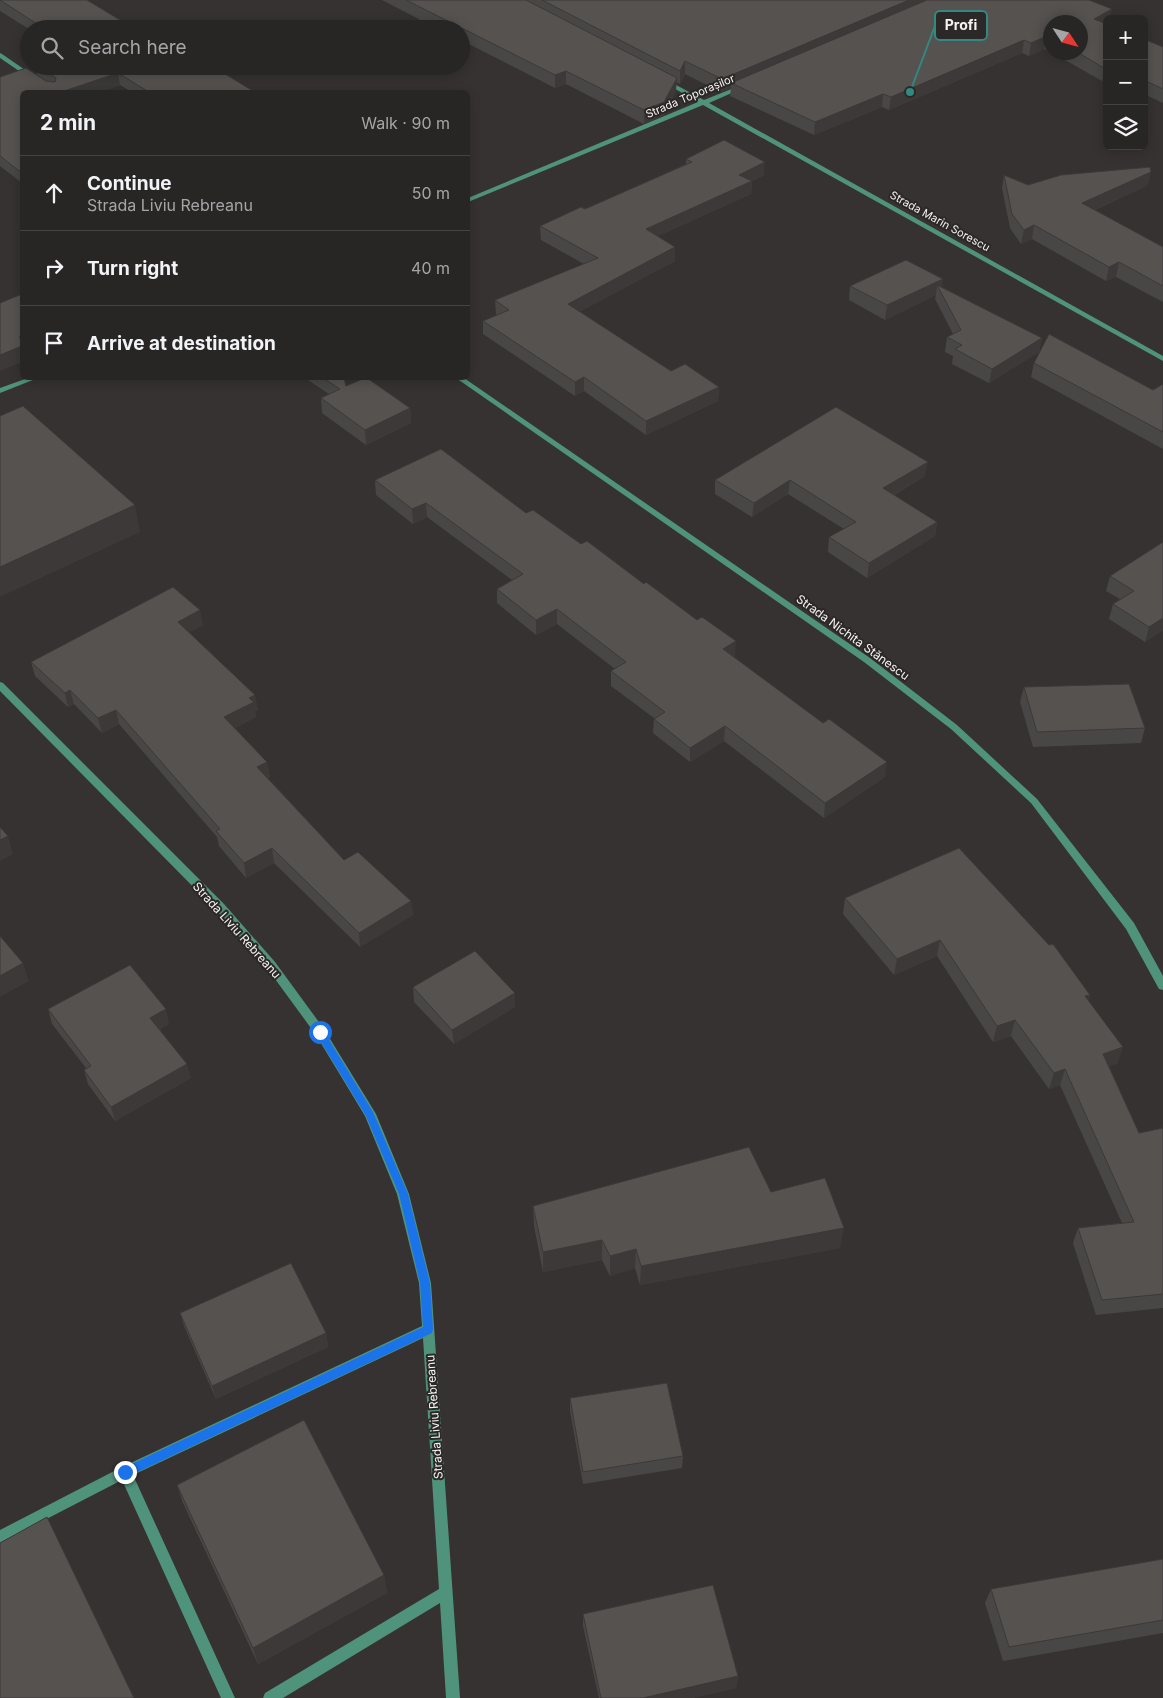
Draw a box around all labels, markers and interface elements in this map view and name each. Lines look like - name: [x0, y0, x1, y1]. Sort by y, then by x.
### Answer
- callout: Profi: [935, 11, 987, 40]
- north arrow: [1043, 15, 1088, 60]
- map controls: [1103, 15, 1148, 150]
- button: +: [1103, 15, 1148, 60]
- text: Profi: [945, 16, 977, 33]
- search box: [20, 20, 470, 75]
- icon: search: [38, 34, 66, 62]
- text: Search here: [78, 36, 187, 59]
- button: −: [1103, 60, 1148, 105]
- street label: Strada Toporașilor: [643, 71, 737, 121]
- button: layers: [1103, 105, 1148, 150]
- text: 2 min: [40, 110, 96, 135]
- text: Walk · 90 m: [361, 113, 450, 133]
- text: Continue: [87, 172, 172, 195]
- icon: ahead: [40, 179, 68, 207]
- text: 50 m: [412, 183, 450, 203]
- street label: Strada Marin Sorescu: [887, 188, 993, 254]
- text: Strada Liviu Rebreanu: [87, 195, 253, 215]
- icon: right: [40, 254, 68, 282]
- text: Turn right: [87, 257, 178, 280]
- text: 40 m: [411, 258, 450, 278]
- icon: arrive: [40, 329, 68, 357]
- text: Arrive at destination: [87, 332, 276, 355]
- street label: Strada Nichita Stănescu: [794, 591, 912, 683]
- street label: Strada Liviu Rebreanu: [190, 879, 284, 981]
- route start: [309, 1021, 332, 1044]
- street label: Strada Liviu Rebreanu: [422, 1354, 446, 1480]
- route end: [114, 1461, 137, 1484]

